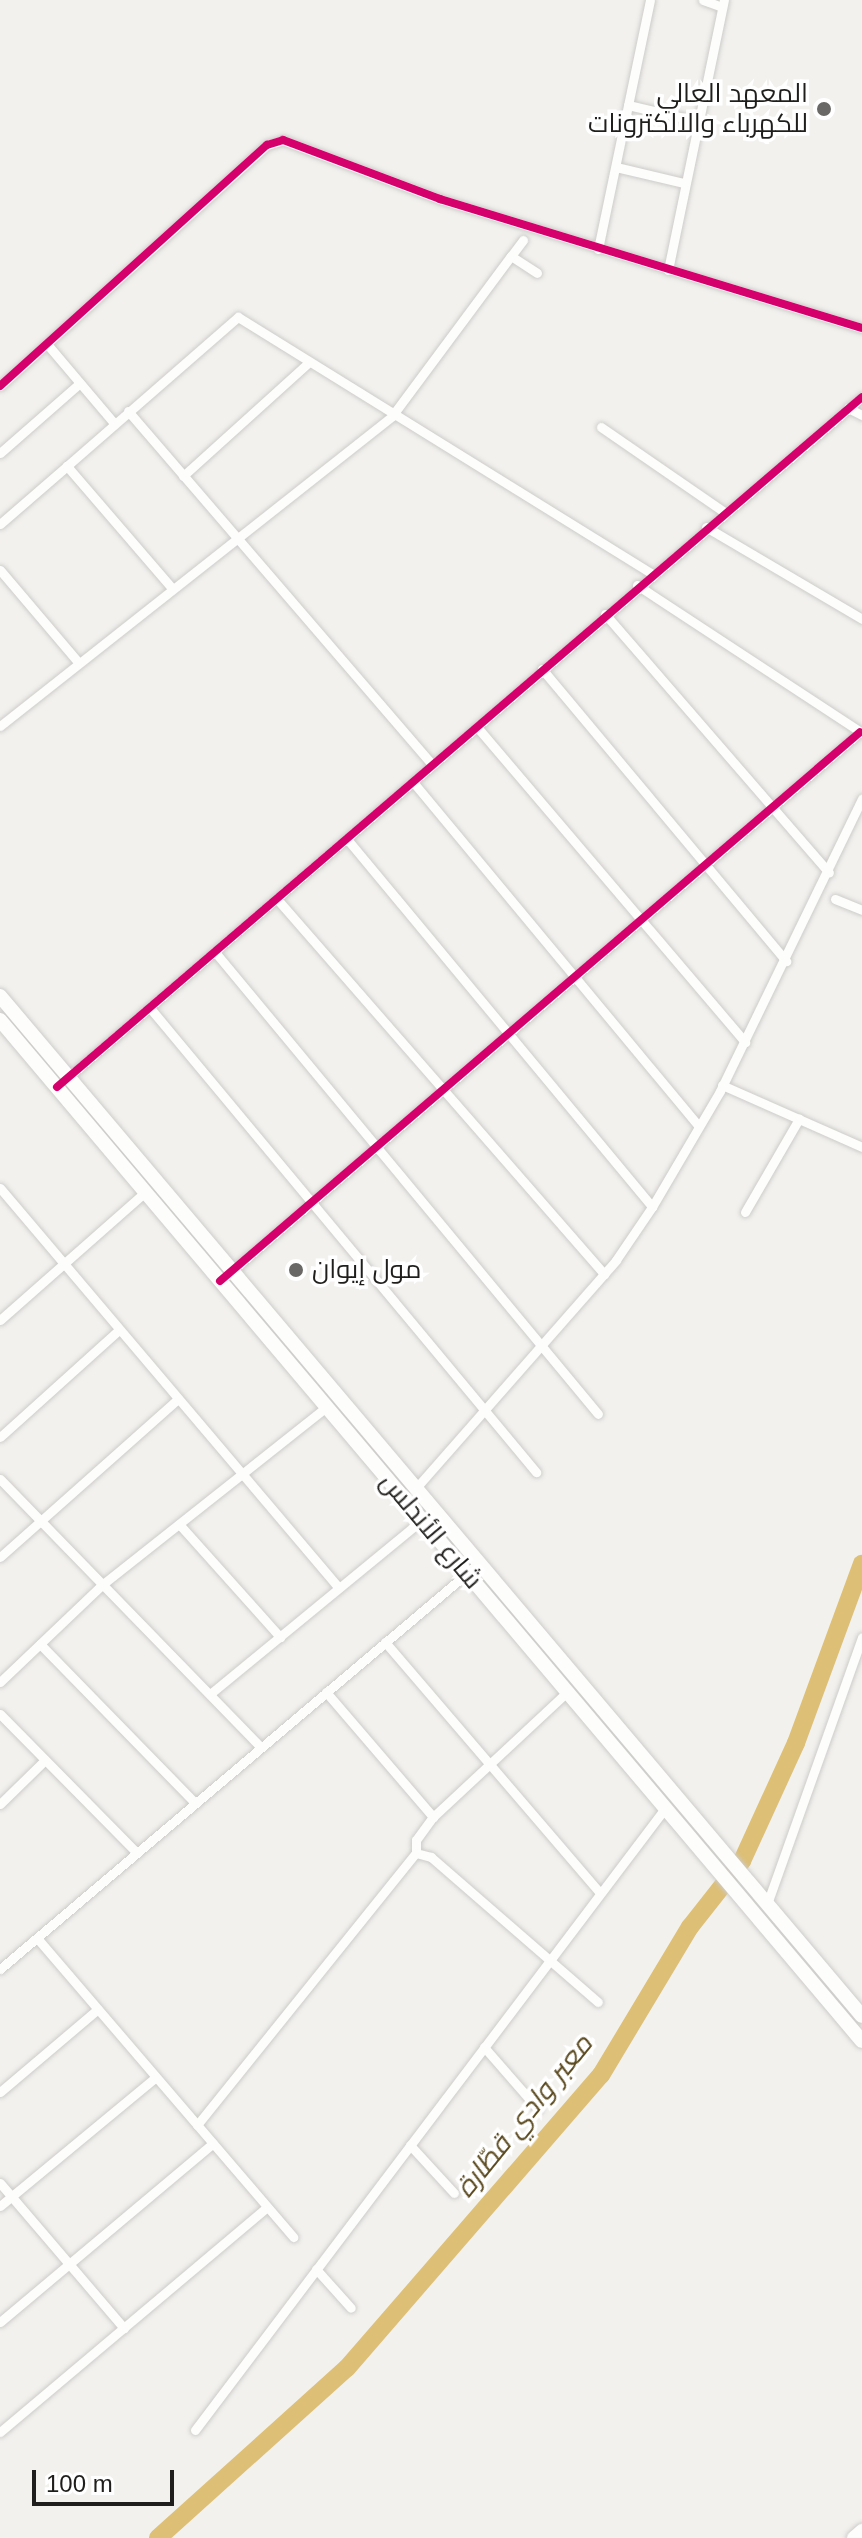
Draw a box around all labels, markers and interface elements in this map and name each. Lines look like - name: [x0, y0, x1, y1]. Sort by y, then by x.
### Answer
- place label: المعهد العالي للكهرباء والالكترونات: [588, 78, 808, 140]
- marker: المعهد العالي للكهرباء والالكترونات: [815, 100, 833, 118]
- place label: مول إيوان: [312, 1254, 422, 1286]
- marker: مول إيوان: [287, 1261, 305, 1279]
- street label: شارع الأندلس: [373, 1467, 489, 1595]
- water label: معبر وادي قطّارة: [448, 2028, 600, 2204]
- scale bar: [36, 2454, 178, 2504]
- text: 100 m: [46, 2470, 113, 2497]

